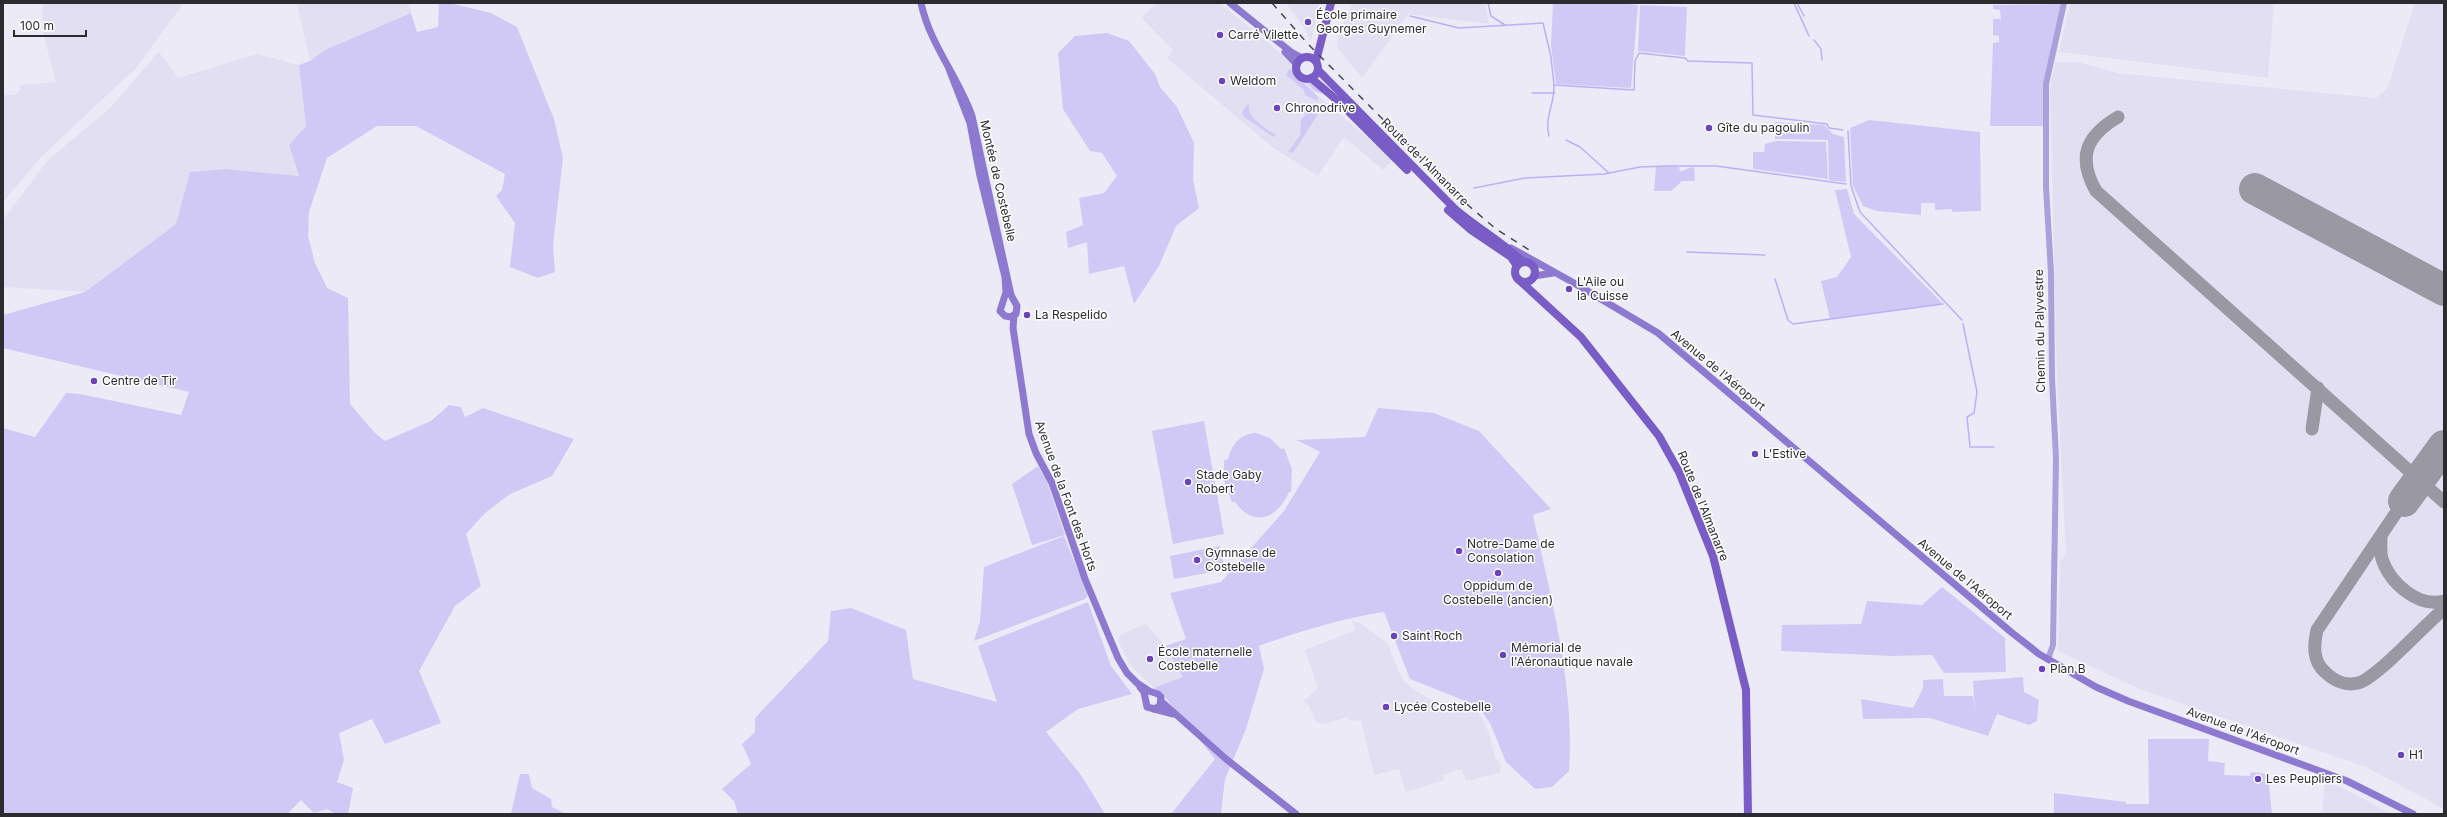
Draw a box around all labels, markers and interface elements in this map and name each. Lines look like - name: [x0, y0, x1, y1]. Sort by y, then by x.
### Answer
- place label: École primaire Georges Guynemer: [1316, 7, 1427, 36]
- scale bar: [14, 12, 86, 38]
- marker: École primaire Georges Guynemer: [1303, 17, 1313, 27]
- text: 100 m: [20, 18, 54, 33]
- place label: Carré Vilette: [1228, 27, 1298, 42]
- marker: Carré Vilette: [1215, 30, 1225, 40]
- place label: Weldom: [1230, 73, 1276, 88]
- marker: Weldom: [1217, 76, 1227, 86]
- place label: Chronodrive: [1285, 100, 1355, 115]
- marker: Chronodrive: [1272, 103, 1282, 113]
- street label: Route de l'Almanarre: [1378, 115, 1472, 209]
- street label: Montée de Costebelle: [977, 119, 1020, 243]
- place label: Gîte du pagoulin: [1717, 120, 1810, 135]
- marker: Gîte du pagoulin: [1704, 123, 1714, 133]
- street label: Chemin du Palyvestre: [2031, 269, 2048, 393]
- place label: L'Aile ou la Cuisse: [1577, 274, 1628, 303]
- marker: L'Aile ou la Cuisse: [1564, 284, 1574, 294]
- place label: La Respelido: [1035, 307, 1107, 322]
- marker: La Respelido: [1022, 310, 1032, 320]
- street label: Avenue de l'Aéroport: [1668, 326, 1769, 414]
- place label: Centre de Tir: [102, 373, 177, 388]
- marker: Centre de Tir: [89, 376, 99, 386]
- street label: Avenue de la Font des Horts: [1032, 418, 1101, 573]
- place label: L'Estive: [1763, 446, 1806, 461]
- street label: Route de l'Almanarre: [1674, 448, 1732, 563]
- marker: L'Estive: [1750, 449, 1760, 459]
- place label: Stade Gaby Robert: [1196, 467, 1262, 496]
- marker: Stade Gaby Robert: [1183, 477, 1193, 487]
- street label: Avenue de l'Aéroport: [1915, 535, 2016, 623]
- place label: Notre-Dame de Consolation: [1467, 536, 1555, 565]
- place label: Gymnase de Costebelle: [1205, 545, 1276, 574]
- marker: Notre-Dame de Consolation: [1454, 546, 1464, 556]
- marker: Gymnase de Costebelle: [1192, 555, 1202, 565]
- marker: Oppidum de Costebelle (ancien): [1493, 568, 1503, 578]
- place label: Oppidum de Costebelle (ancien): [1443, 578, 1553, 607]
- place label: Saint Roch: [1402, 628, 1462, 643]
- marker: Saint Roch: [1389, 631, 1399, 641]
- place label: Mémorial de l'Aéronautique navale: [1511, 640, 1633, 669]
- place label: École maternelle Costebelle: [1158, 644, 1252, 673]
- marker: Mémorial de l'Aéronautique navale: [1498, 650, 1508, 660]
- marker: École maternelle Costebelle: [1145, 654, 1155, 664]
- place label: Plan B: [2050, 661, 2086, 676]
- marker: Plan B: [2037, 664, 2047, 674]
- place label: Lycée Costebelle: [1394, 699, 1491, 714]
- marker: Lycée Costebelle: [1381, 702, 1391, 712]
- street label: Avenue de l'Aéroport: [2185, 703, 2302, 758]
- place label: H1: [2409, 747, 2423, 762]
- marker: H1: [2396, 750, 2406, 760]
- place label: Les Peupliers: [2266, 771, 2342, 786]
- marker: Les Peupliers: [2253, 774, 2263, 784]

